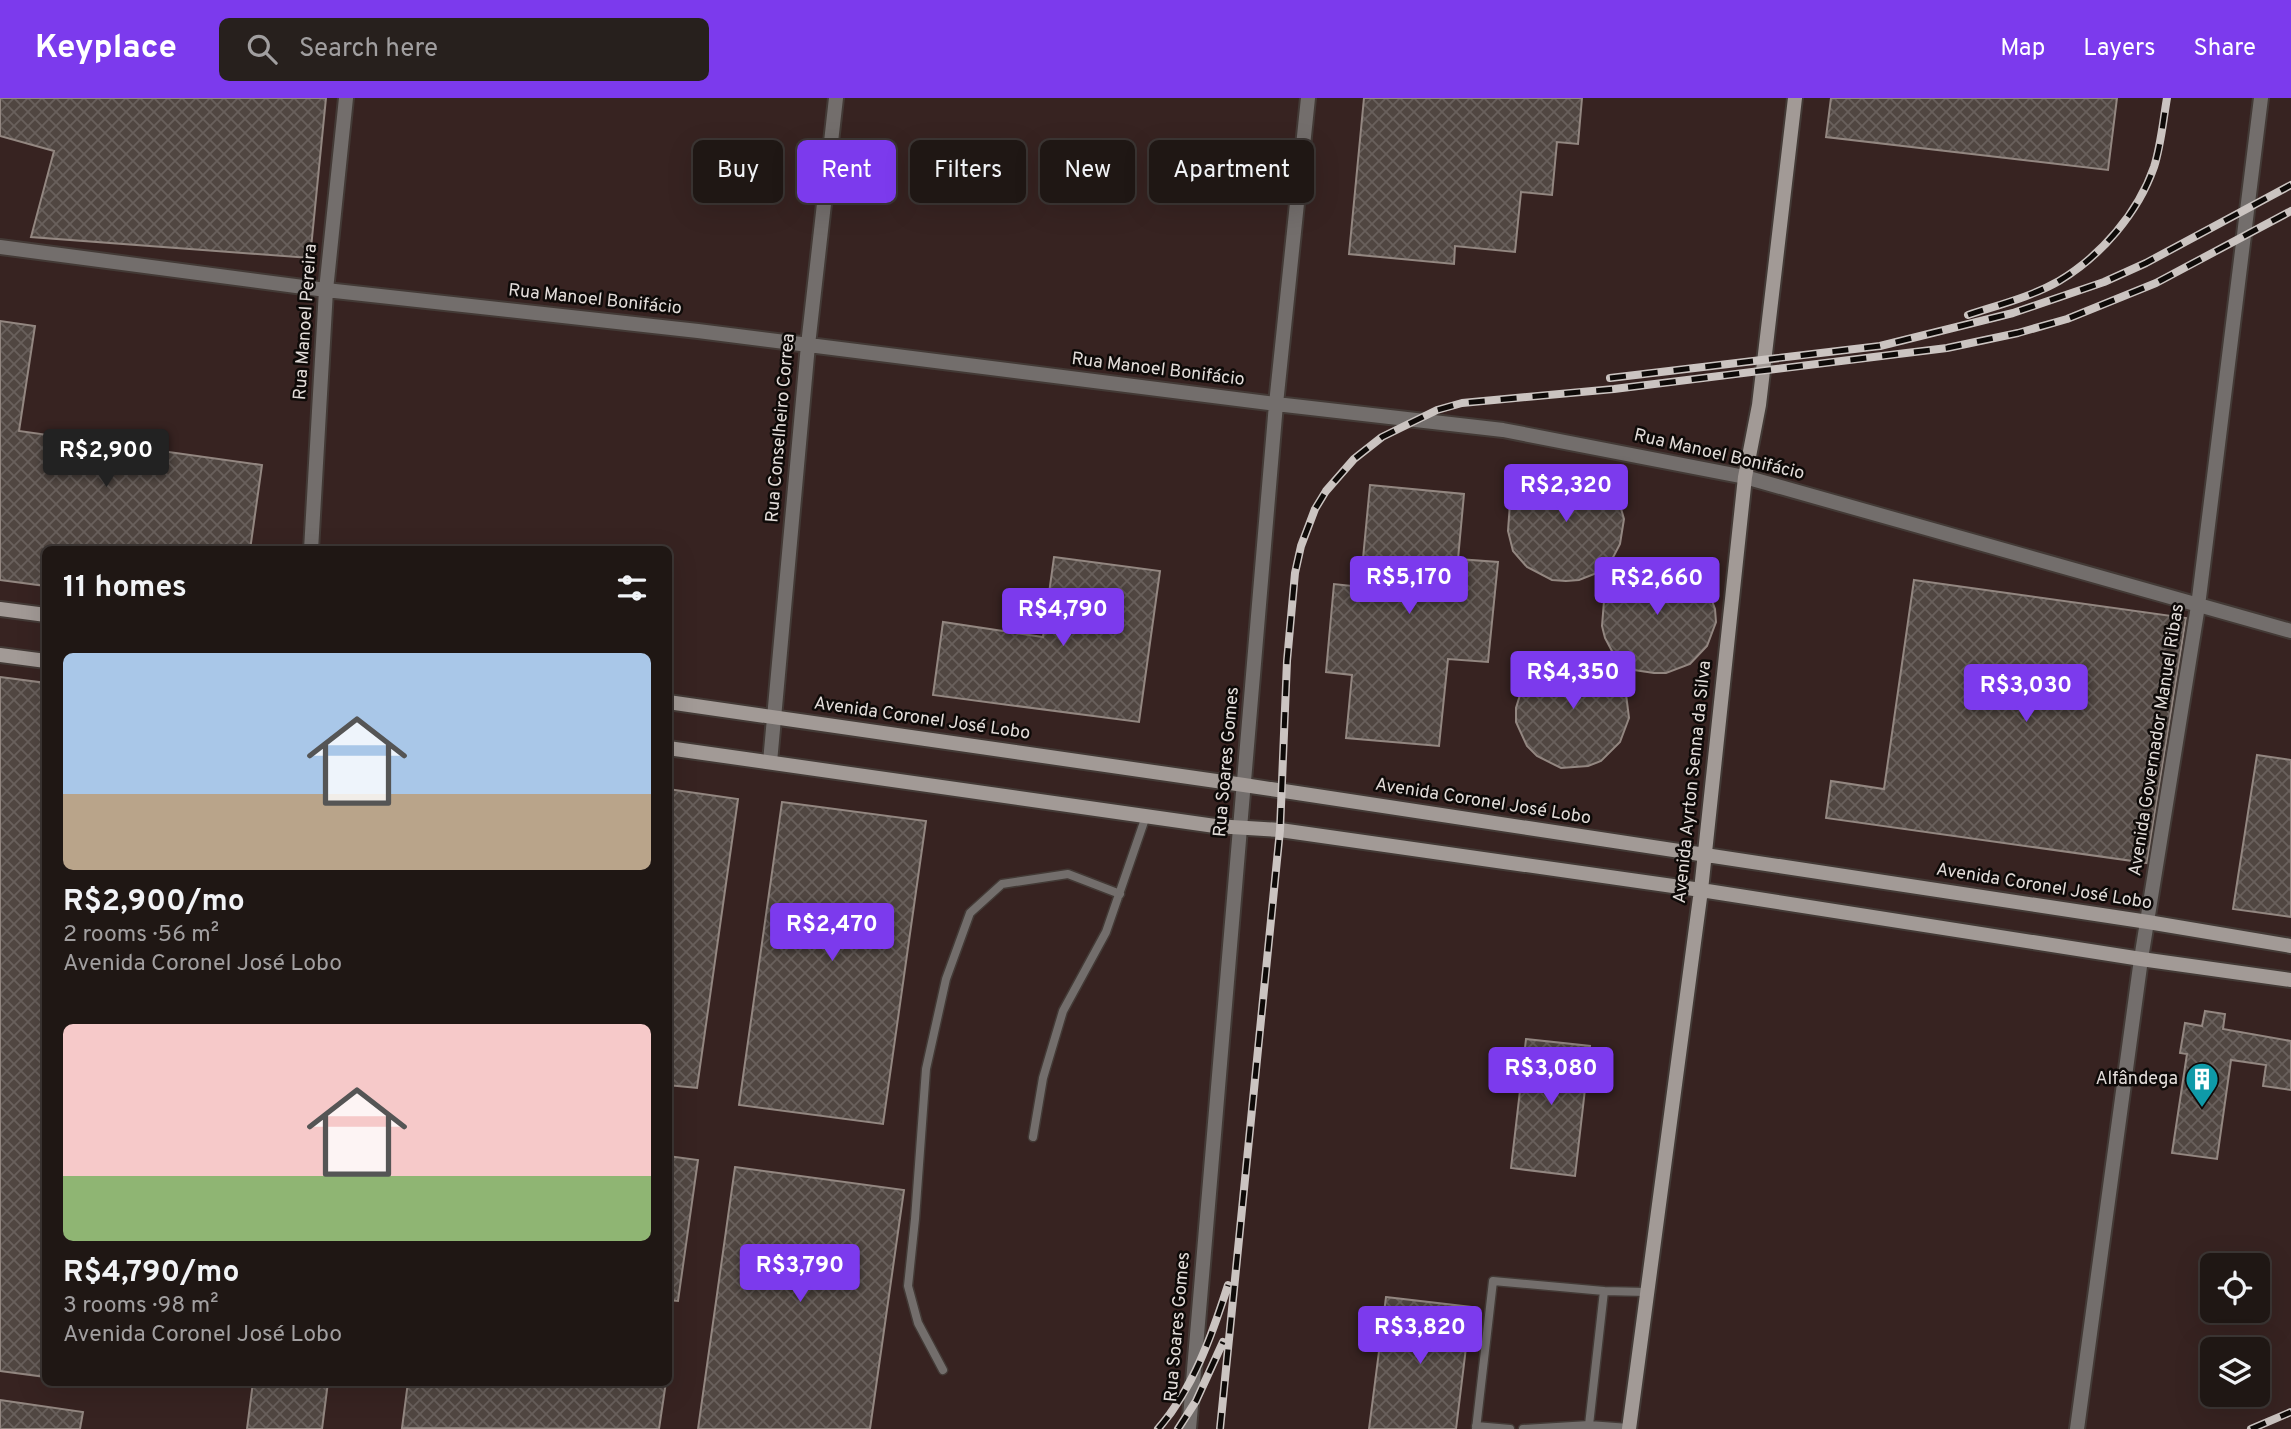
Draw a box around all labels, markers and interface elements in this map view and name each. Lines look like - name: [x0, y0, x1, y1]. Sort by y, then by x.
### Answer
- search box: [219, 18, 709, 81]
- text: Keyplace: [35, 28, 177, 70]
- icon: search: [243, 30, 281, 68]
- text: Search here: [299, 33, 438, 66]
- text: Map: [2000, 34, 2045, 64]
- text: Layers: [2083, 34, 2155, 64]
- text: Share: [2193, 34, 2256, 64]
- chip: Buy: [693, 140, 783, 203]
- chip: Rent: [797, 140, 896, 203]
- chip: Filters: [910, 140, 1026, 203]
- chip: New: [1040, 140, 1135, 203]
- chip: Apartment: [1149, 140, 1314, 203]
- street label: Rua Manoel Pereira: [289, 243, 323, 401]
- street label: Rua Manoel Bonifácio: [507, 279, 683, 321]
- street label: Rua Conselheiro Correa: [761, 332, 801, 524]
- street label: Rua Manoel Bonifácio: [1070, 348, 1246, 392]
- street label: Rua Manoel Bonifácio: [1631, 424, 1807, 486]
- pin: R$2,900: [41, 430, 171, 489]
- text: R$2,900: [59, 437, 153, 466]
- pin: R$2,320: [1501, 464, 1631, 524]
- text: R$2,320: [1520, 472, 1612, 501]
- pin: R$5,170: [1344, 556, 1474, 616]
- pin: R$2,660: [1592, 558, 1722, 617]
- text: R$5,170: [1366, 564, 1452, 593]
- text: R$2,660: [1611, 565, 1703, 594]
- icon: filters: [613, 569, 651, 607]
- text: 11 homes: [63, 570, 187, 607]
- pin: R$4,790: [998, 588, 1128, 648]
- text: R$4,790: [1018, 596, 1108, 625]
- street label: Avenida Governador Manuel Ribas: [2124, 602, 2190, 878]
- pin: R$4,350: [1508, 652, 1638, 711]
- text: R$4,350: [1526, 659, 1620, 688]
- street label: Avenida Ayrton Senna da Silva: [1669, 659, 1717, 905]
- pin: R$3,030: [1961, 664, 2091, 724]
- text: R$3,030: [1980, 672, 2072, 701]
- street label: Rua Soares Gomes: [1209, 686, 1245, 838]
- street label: Avenida Coronel José Lobo: [812, 692, 1032, 746]
- icon: home: [294, 698, 420, 824]
- street label: Avenida Coronel José Lobo: [1373, 774, 1593, 830]
- street label: Avenida Coronel José Lobo: [1934, 859, 2154, 915]
- text: R$2,900/mo: [63, 884, 245, 921]
- pin: R$2,470: [767, 904, 897, 963]
- text: R$2,470: [786, 911, 878, 940]
- text: 2 rooms · 56 m²: [63, 921, 219, 950]
- text: Avenida Coronel José Lobo: [63, 950, 342, 979]
- pin: R$3,080: [1486, 1048, 1616, 1107]
- text: R$3,080: [1504, 1055, 1598, 1084]
- building icon: Alfândega: [2183, 1060, 2221, 1109]
- place label: Alfândega: [2095, 1068, 2178, 1091]
- icon: home: [294, 1069, 420, 1195]
- pin: R$3,790: [735, 1244, 865, 1304]
- street label: Rua Soares Gomes: [1160, 1251, 1196, 1403]
- text: R$3,790: [756, 1252, 844, 1281]
- map controls: [2200, 1253, 2270, 1407]
- button: locate: [2200, 1253, 2270, 1323]
- text: R$4,790/mo: [63, 1255, 239, 1292]
- text: 3 rooms · 98 m²: [63, 1292, 219, 1321]
- pin: R$3,820: [1355, 1306, 1485, 1366]
- text: R$3,820: [1374, 1314, 1466, 1343]
- text: Avenida Coronel José Lobo: [63, 1321, 342, 1350]
- button: layers: [2200, 1337, 2270, 1407]

